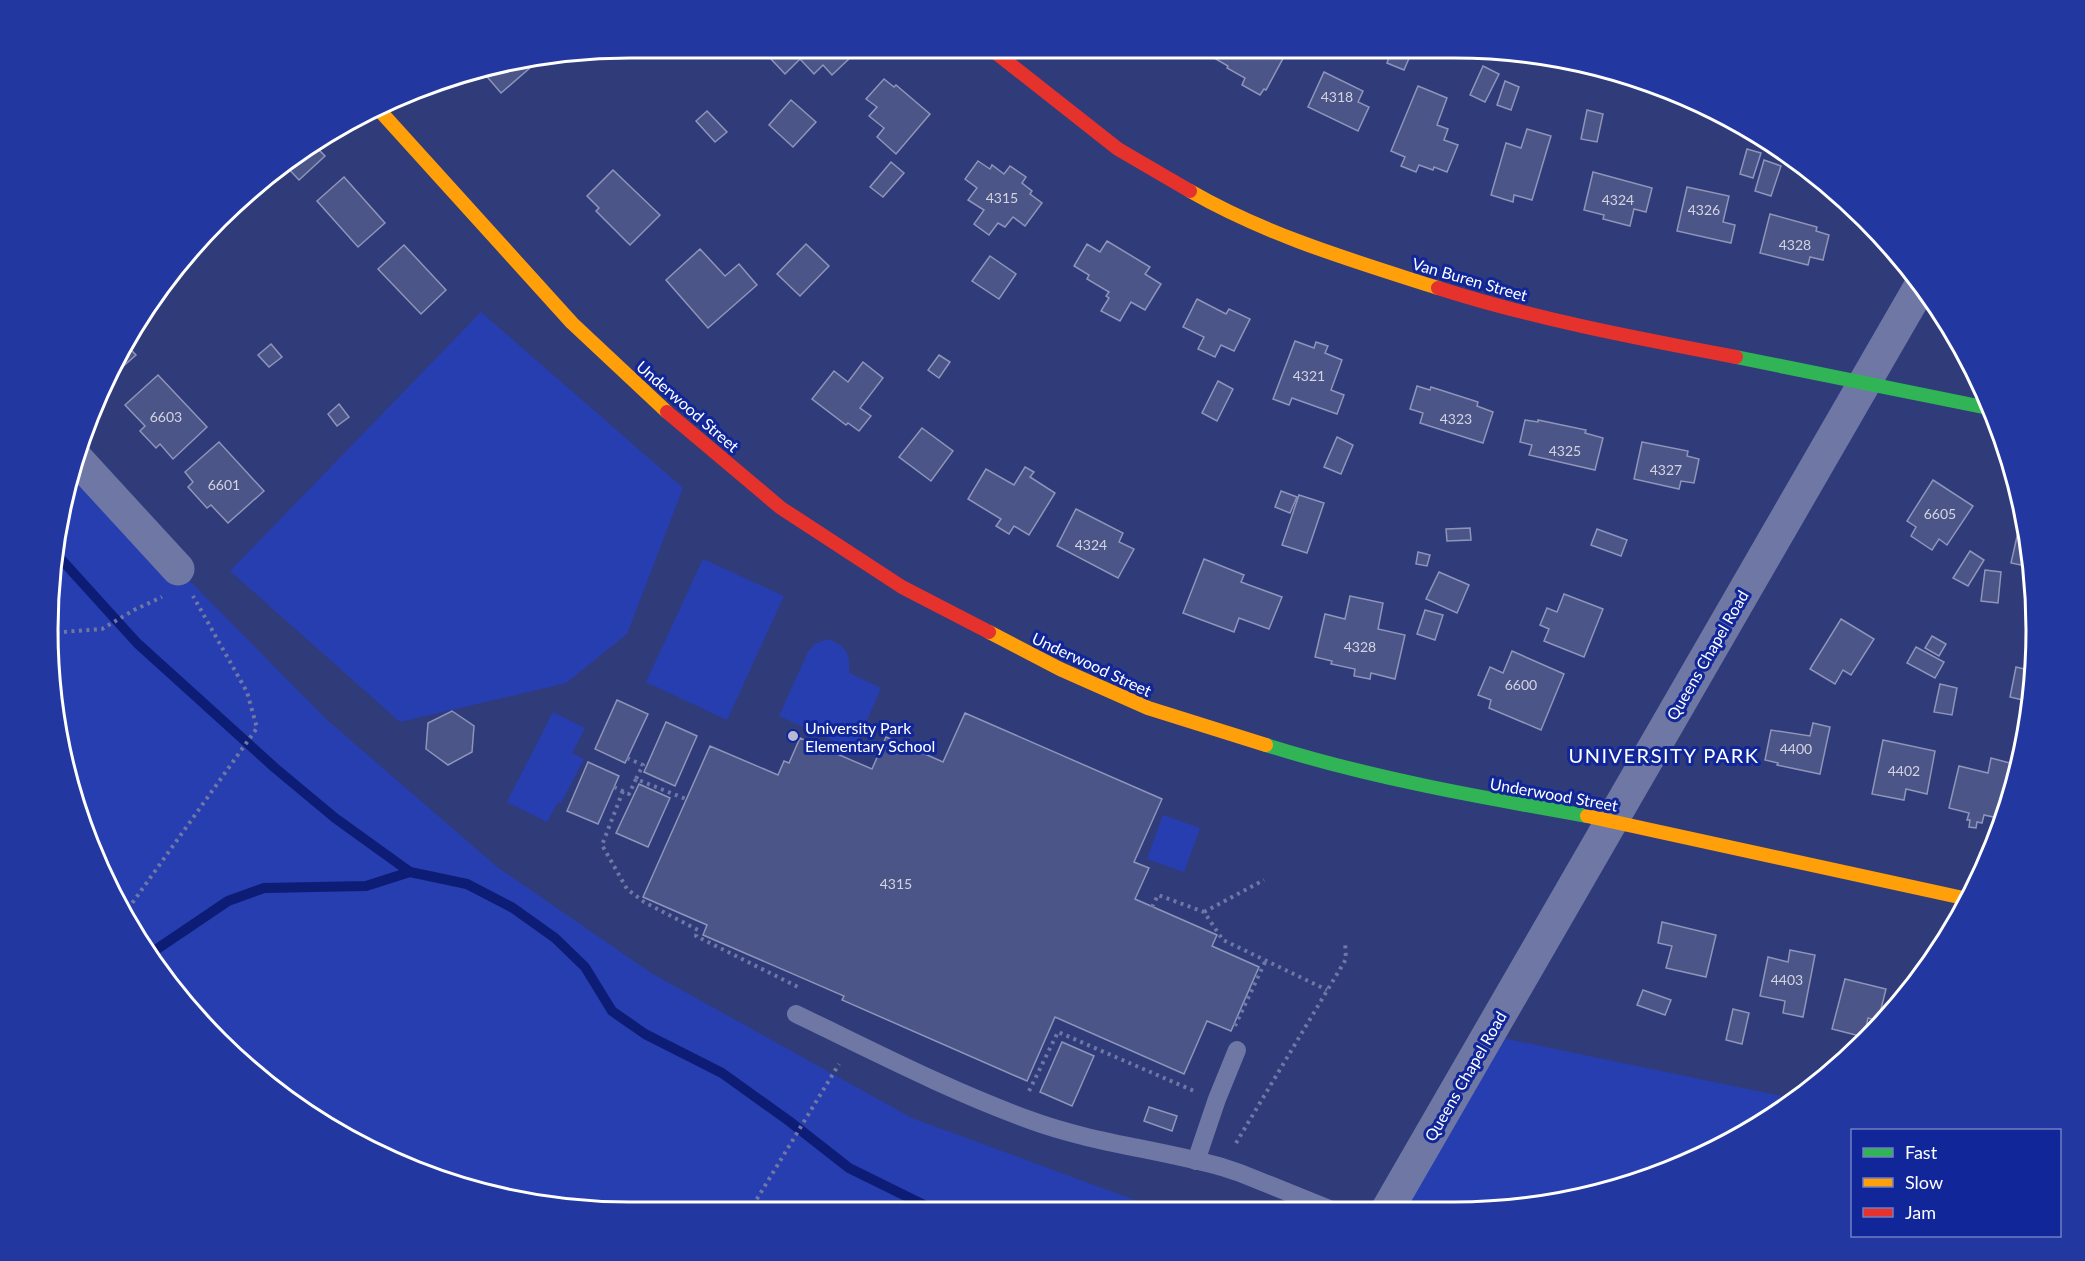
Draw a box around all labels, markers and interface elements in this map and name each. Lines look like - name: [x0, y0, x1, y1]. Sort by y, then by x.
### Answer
- house number: 4318: [1321, 88, 1353, 105]
- house number: 4315: [986, 189, 1018, 206]
- house number: 4324: [1602, 191, 1634, 208]
- house number: 4326: [1688, 201, 1720, 218]
- house number: 4328: [1779, 236, 1811, 253]
- street label: Van Buren Street: [1410, 253, 1530, 305]
- street label: Underwood Street: [633, 356, 743, 456]
- house number: 4321: [1293, 367, 1325, 384]
- house number: 6603: [150, 408, 182, 425]
- house number: 4323: [1440, 410, 1472, 427]
- house number: 4325: [1549, 442, 1581, 459]
- house number: 4327: [1650, 461, 1682, 478]
- house number: 6601: [208, 476, 240, 493]
- house number: 6605: [1924, 505, 1956, 522]
- house number: 4324: [1075, 536, 1107, 553]
- street label: Queens Chapel Road: [1662, 587, 1752, 723]
- street label: Underwood Street: [1029, 628, 1155, 700]
- house number: 4328: [1344, 638, 1376, 655]
- house number: 6600: [1505, 676, 1537, 693]
- place label: University Park Elementary School: [805, 718, 935, 755]
- marker: University Park Elementary School: [786, 729, 800, 743]
- house number: 4400: [1780, 740, 1812, 757]
- district label: UNIVERSITY PARK: [1568, 743, 1760, 767]
- house number: 4402: [1888, 762, 1920, 779]
- street label: Underwood Street: [1489, 773, 1620, 815]
- house number: 4315: [880, 875, 912, 892]
- house number: 4403: [1771, 971, 1803, 988]
- street label: Queens Chapel Road: [1420, 1008, 1510, 1144]
- legend: [1851, 1129, 2061, 1237]
- text: Fast: [1905, 1141, 1938, 1163]
- text: Slow: [1905, 1171, 1943, 1193]
- text: Jam: [1905, 1201, 1936, 1223]

